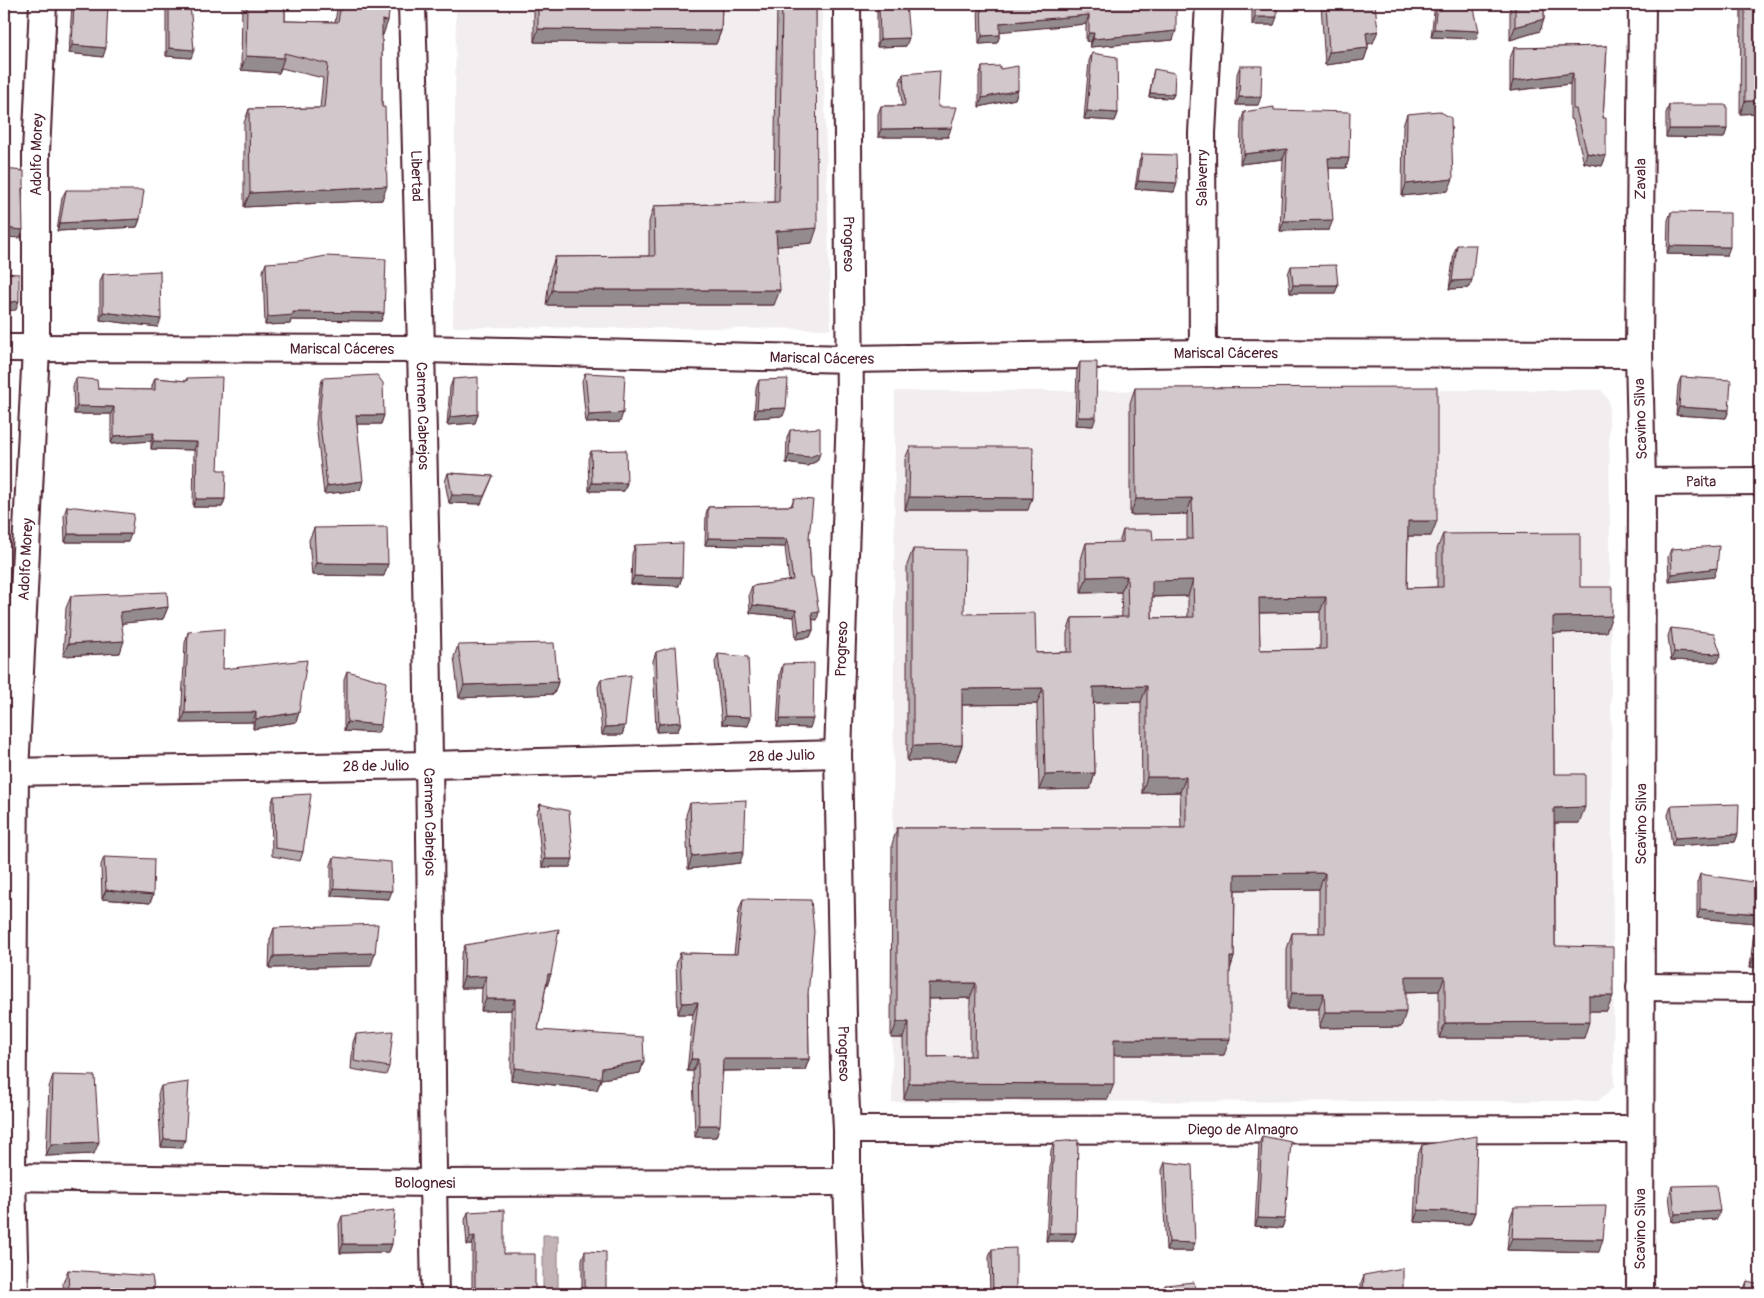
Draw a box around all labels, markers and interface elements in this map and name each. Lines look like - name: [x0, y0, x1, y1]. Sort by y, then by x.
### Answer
- street label: Adolfo Morey: [27, 112, 47, 196]
- street label: Salaverry: [1193, 149, 1212, 207]
- street label: Libertad: [407, 150, 427, 202]
- street label: Zavala: [1631, 158, 1650, 200]
- street label: Progreso: [839, 216, 858, 272]
- street label: Mariscal Cáceres: [290, 339, 395, 358]
- street label: Mariscal Cáceres: [1173, 343, 1278, 363]
- street label: Mariscal Cáceres: [769, 348, 875, 369]
- street label: Carmen Cabrejos: [412, 362, 433, 470]
- street label: Scavino Silva: [1630, 378, 1652, 460]
- street label: Paita: [1686, 472, 1716, 491]
- street label: Adolfo Morey: [14, 517, 37, 601]
- street label: Progreso: [832, 621, 852, 677]
- street label: 28 de Julio: [748, 745, 815, 766]
- street label: 28 de Julio: [343, 756, 409, 776]
- street label: Carmen Cabrejos: [420, 768, 440, 876]
- street label: Scavino Silva: [1632, 783, 1651, 865]
- street label: Progreso: [834, 1026, 854, 1082]
- street label: Diego de Almagro: [1188, 1120, 1298, 1139]
- street label: Bolognesi: [394, 1173, 456, 1193]
- street label: Scavino Silva: [1631, 1188, 1650, 1270]

